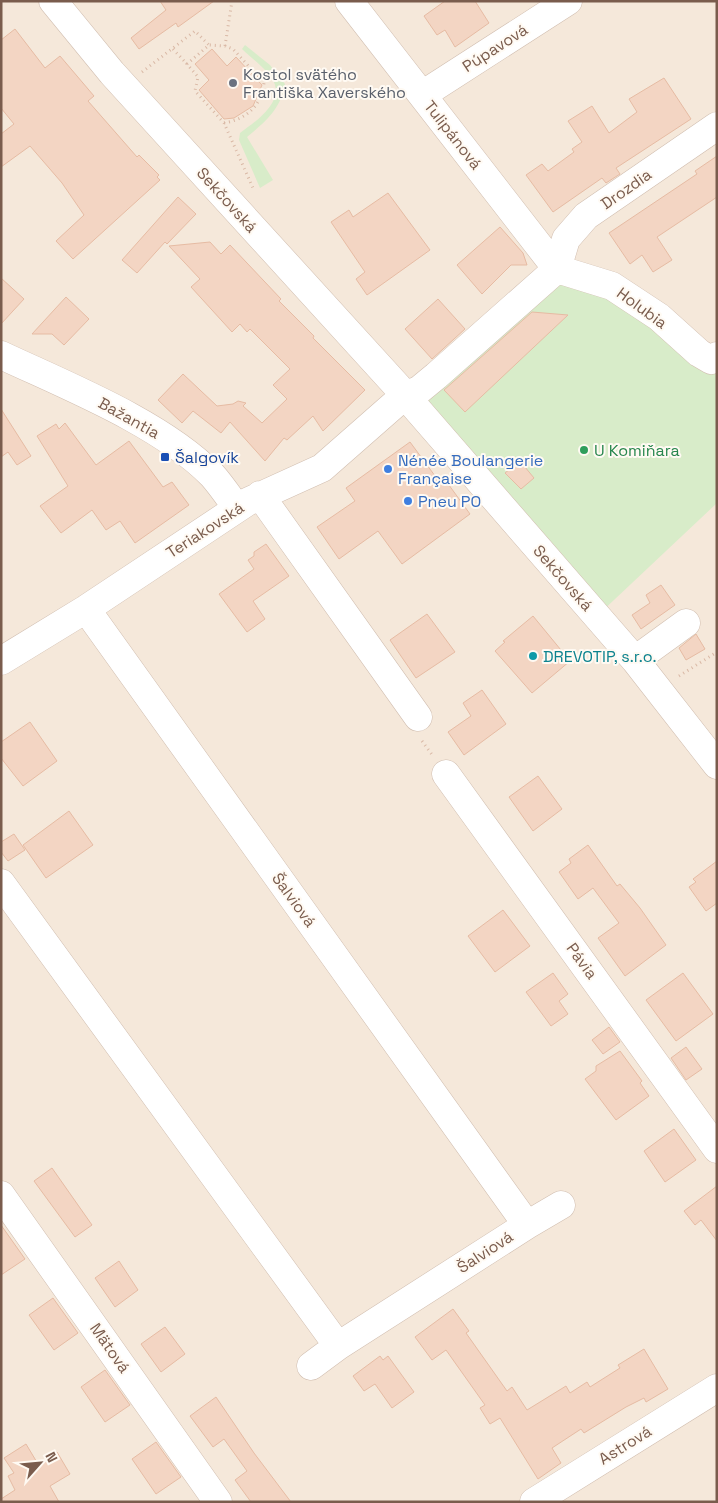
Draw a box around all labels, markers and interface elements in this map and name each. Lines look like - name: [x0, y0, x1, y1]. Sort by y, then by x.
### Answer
- street label: Púpavová: [458, 19, 532, 77]
- place label: Kostol svätého Františka Xaverského: [243, 64, 406, 103]
- marker: Kostol svätého Františka Xaverského: [227, 77, 239, 89]
- street label: Tulipánová: [419, 96, 487, 174]
- street label: Sekčovská: [192, 163, 262, 237]
- street label: Drozdia: [596, 164, 656, 214]
- street label: Holubia: [613, 283, 671, 333]
- street label: Bažantia: [94, 392, 164, 444]
- place label: U Komiňara: [594, 440, 680, 461]
- marker: U Komiňara: [578, 444, 590, 456]
- place label: Šalgovík: [175, 447, 239, 468]
- place label: Nénée Boulangerie Française: [398, 450, 543, 489]
- marker: Šalgovík: [159, 451, 171, 463]
- marker: Nénée Boulangerie Française: [382, 463, 394, 475]
- place label: Pneu PO: [418, 491, 481, 512]
- marker: Pneu PO: [402, 495, 414, 507]
- street label: Teriakovská: [162, 497, 248, 563]
- street label: Sekčovská: [528, 541, 598, 615]
- place label: DREVOTIP, s.r.o.: [543, 646, 657, 667]
- marker: DREVOTIP, s.r.o.: [527, 650, 539, 662]
- street label: Šalviová: [267, 869, 321, 931]
- street label: Pávia: [562, 939, 602, 983]
- street label: Šalviová: [453, 1226, 517, 1278]
- street label: Mätová: [85, 1319, 135, 1377]
- street label: Astrová: [595, 1421, 655, 1469]
- north arrow: [15, 1438, 65, 1488]
- text: N: [41, 1449, 62, 1465]

